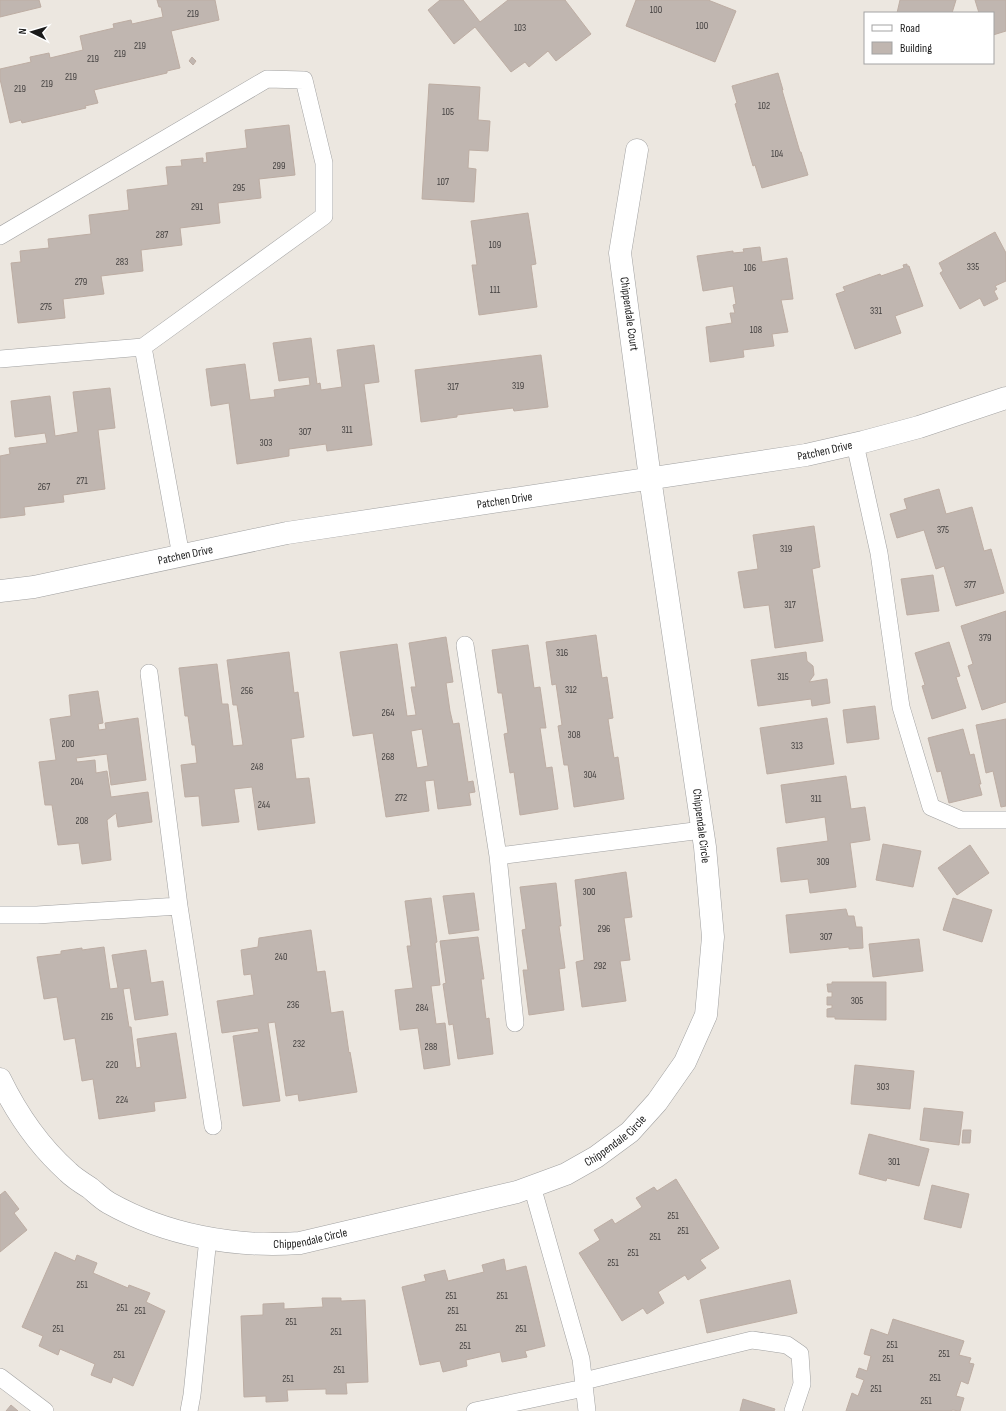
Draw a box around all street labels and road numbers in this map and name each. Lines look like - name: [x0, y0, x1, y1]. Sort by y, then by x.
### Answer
- street label: Chippendale Court: [616, 276, 642, 352]
- street label: Patchen Drive: [796, 437, 854, 464]
- street label: Patchen Drive: [476, 489, 534, 512]
- street label: Patchen Drive: [156, 541, 214, 568]
- street label: Chippendale Circle: [689, 788, 713, 864]
- street label: Chippendale Circle: [582, 1112, 649, 1170]
- street label: Chippendale Circle: [273, 1225, 349, 1252]

